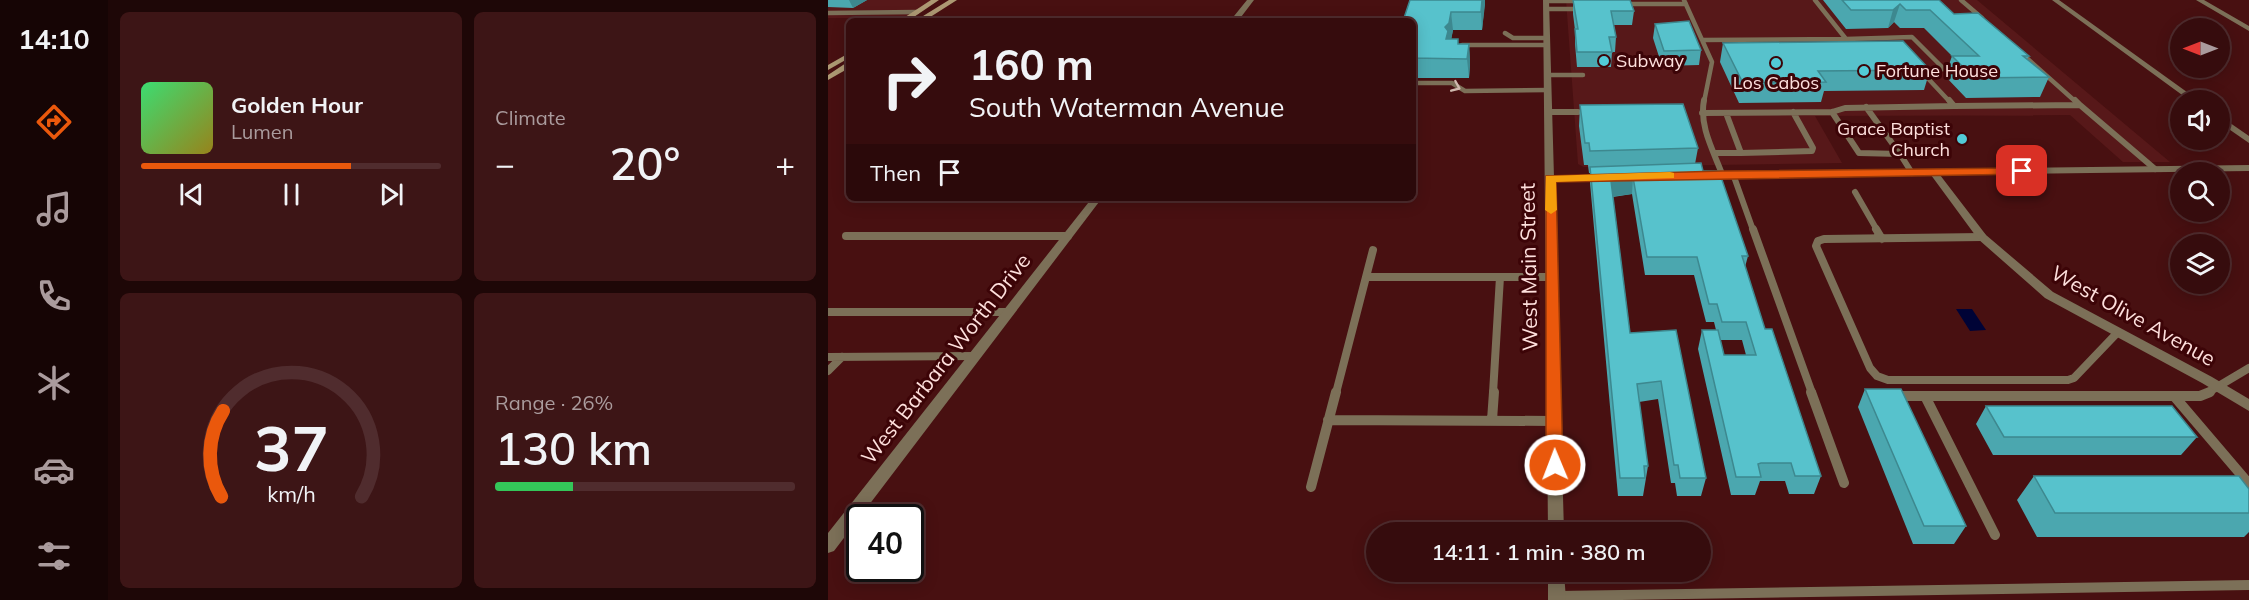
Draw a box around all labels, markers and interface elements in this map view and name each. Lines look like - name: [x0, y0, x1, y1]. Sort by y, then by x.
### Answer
- north arrow: [2170, 18, 2230, 78]
- map controls: [2170, 18, 2230, 294]
- text: 14:10: [18, 22, 90, 56]
- text: 160 m: [969, 38, 1094, 91]
- icon: right: [870, 42, 948, 120]
- place label: Subway: [1616, 49, 1684, 72]
- marker: Subway: [1597, 54, 1611, 68]
- marker: Los Cabos: [1769, 56, 1783, 70]
- place label: Fortune House: [1876, 59, 1998, 82]
- marker: Fortune House: [1857, 64, 1871, 78]
- place label: Los Cabos: [1733, 71, 1819, 94]
- one-way arrow: [1449, 80, 1460, 92]
- text: South Waterman Avenue: [969, 90, 1284, 124]
- button: sound: [2170, 90, 2230, 150]
- text: Golden Hour: [231, 91, 363, 119]
- icon: directions: [33, 101, 75, 143]
- text: Climate: [495, 105, 566, 130]
- place label: Grace Baptist Church: [1837, 117, 1950, 161]
- text: Lumen: [231, 119, 293, 144]
- marker: Grace Baptist Church: [1955, 132, 1969, 146]
- text: 20°: [610, 135, 680, 191]
- text: −: [495, 143, 515, 184]
- text: +: [775, 143, 795, 184]
- pin: [1996, 145, 2047, 196]
- icon: arrive: [2005, 154, 2038, 187]
- icon: arrive: [933, 156, 966, 189]
- text: Then: [870, 159, 921, 187]
- button: search: [2170, 162, 2230, 222]
- icon: previous: [175, 178, 208, 211]
- icon: pause: [275, 178, 308, 211]
- icon: next: [375, 178, 408, 211]
- street label: West Main Street: [1514, 183, 1542, 351]
- icon: music: [33, 188, 75, 230]
- button: layers: [2170, 234, 2230, 294]
- street label: West Barbara Worth Drive: [855, 248, 1036, 469]
- street label: West Olive Avenue: [2047, 259, 2220, 371]
- icon: phone: [33, 275, 75, 317]
- icon: climate: [33, 362, 75, 404]
- text: Range · 26%: [495, 390, 613, 415]
- text: 37: [254, 408, 328, 487]
- text: 130 km: [495, 420, 652, 476]
- position arrow: [1523, 433, 1587, 497]
- icon: car: [33, 449, 75, 491]
- text: km/h: [267, 481, 315, 508]
- speed limit sign: 40: [846, 504, 924, 582]
- icon: filters: [33, 535, 75, 577]
- text: 14:11 · 1 min · 380 m: [1431, 538, 1646, 566]

